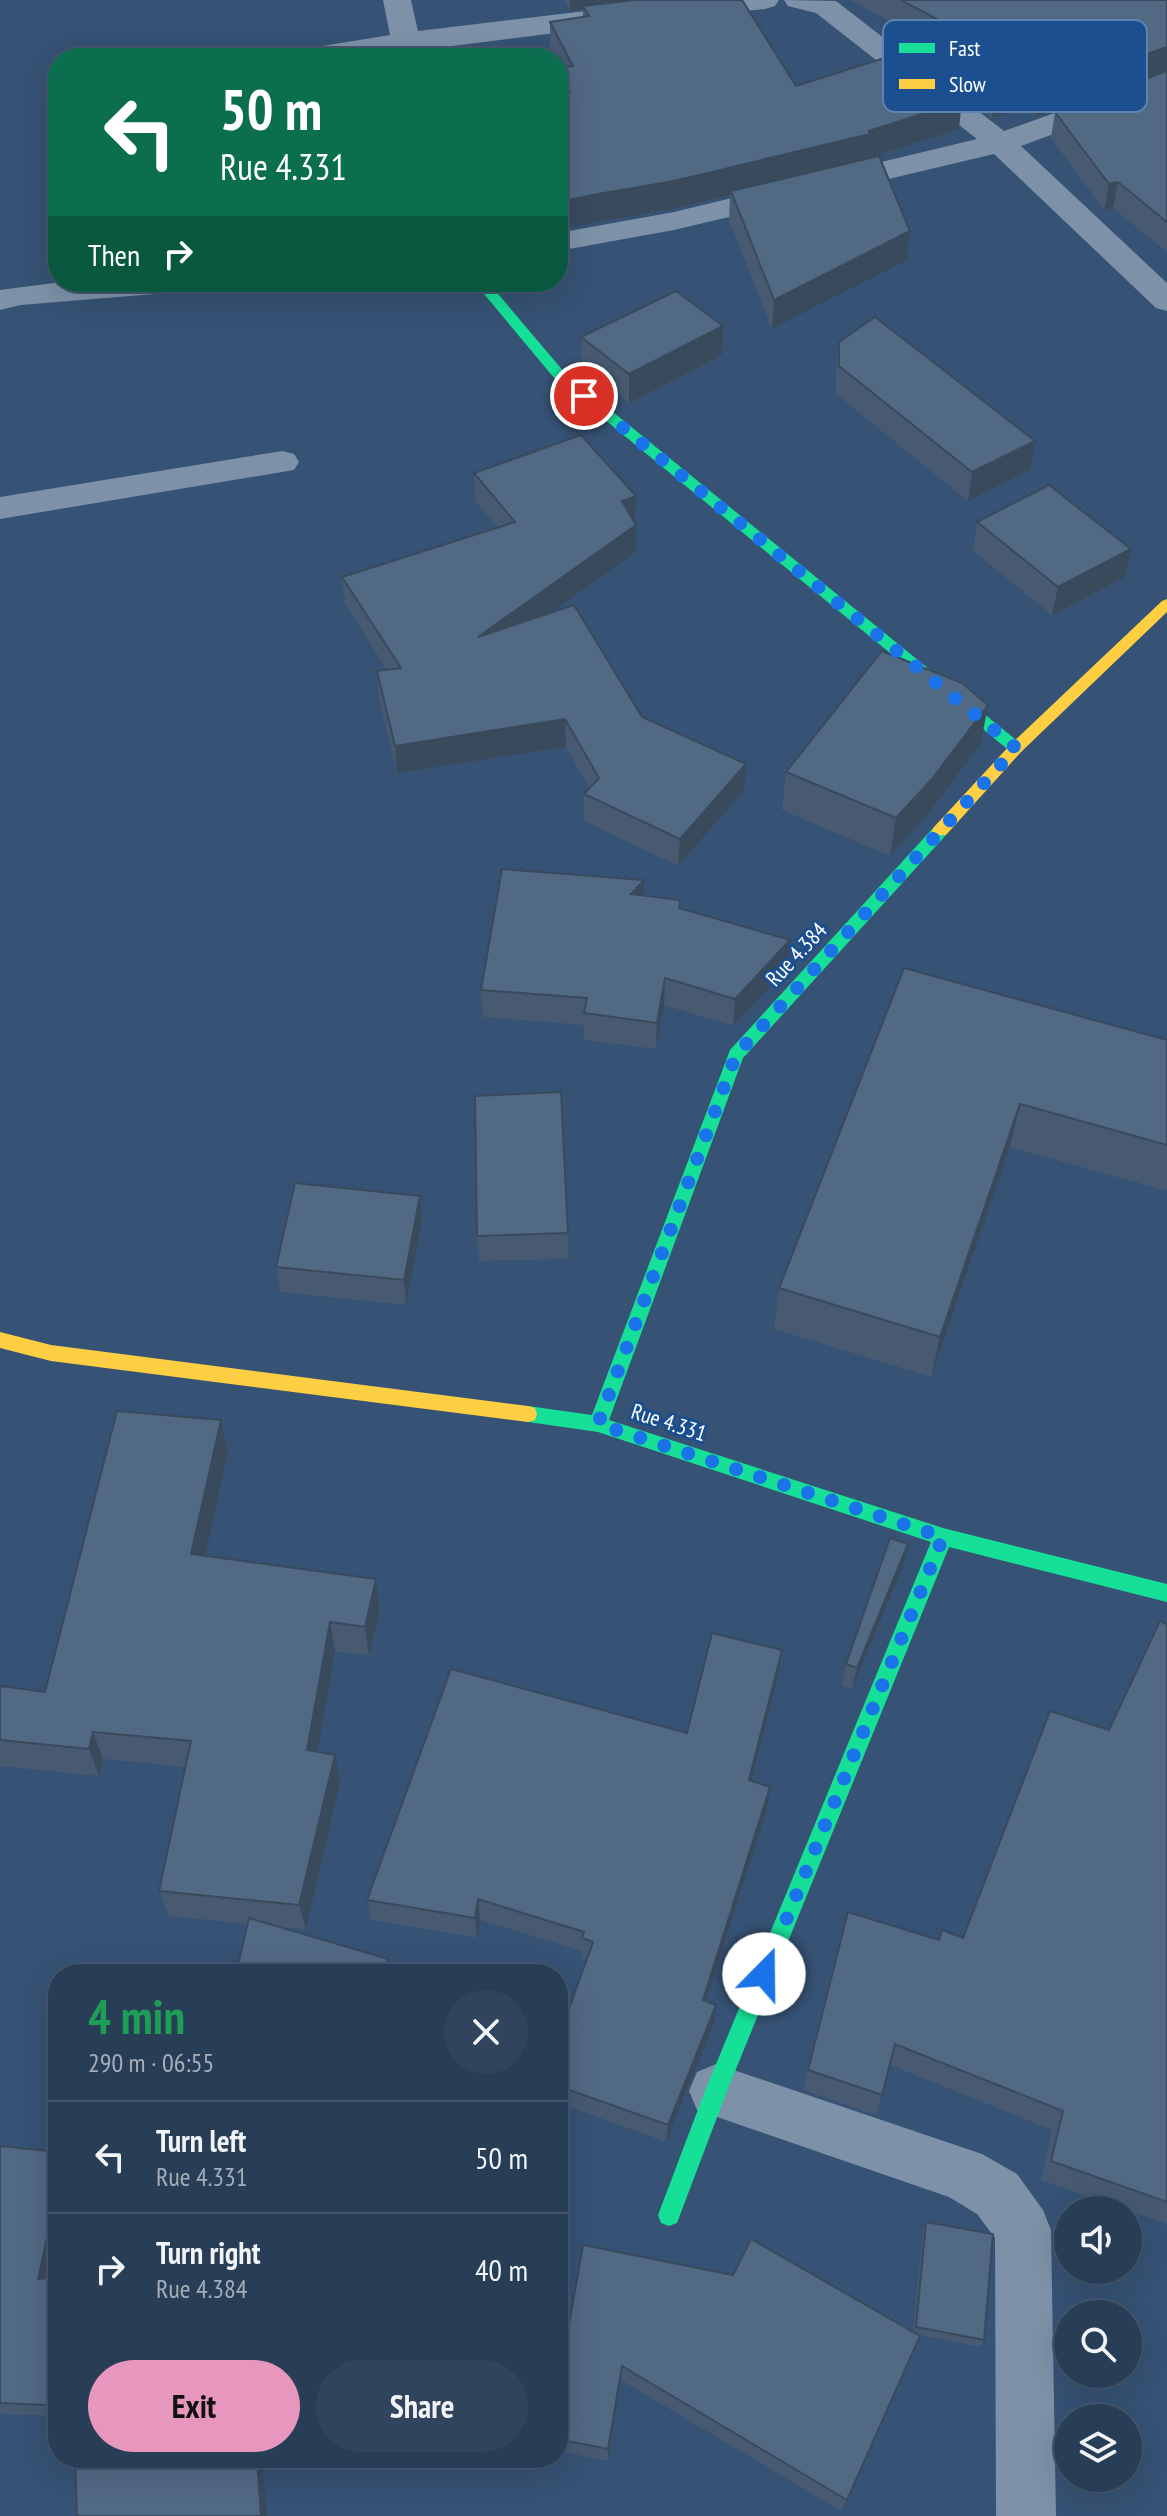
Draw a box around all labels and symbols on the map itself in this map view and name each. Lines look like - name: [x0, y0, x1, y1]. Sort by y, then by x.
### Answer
- legend: [883, 20, 1147, 112]
- text: Fast: [949, 34, 980, 62]
- text: Slow: [949, 70, 986, 98]
- pin: [550, 362, 618, 430]
- street label: Rue 4.384: [759, 916, 833, 992]
- street label: Rue 4.331: [628, 1397, 710, 1447]
- position arrow: [722, 1932, 806, 2016]

